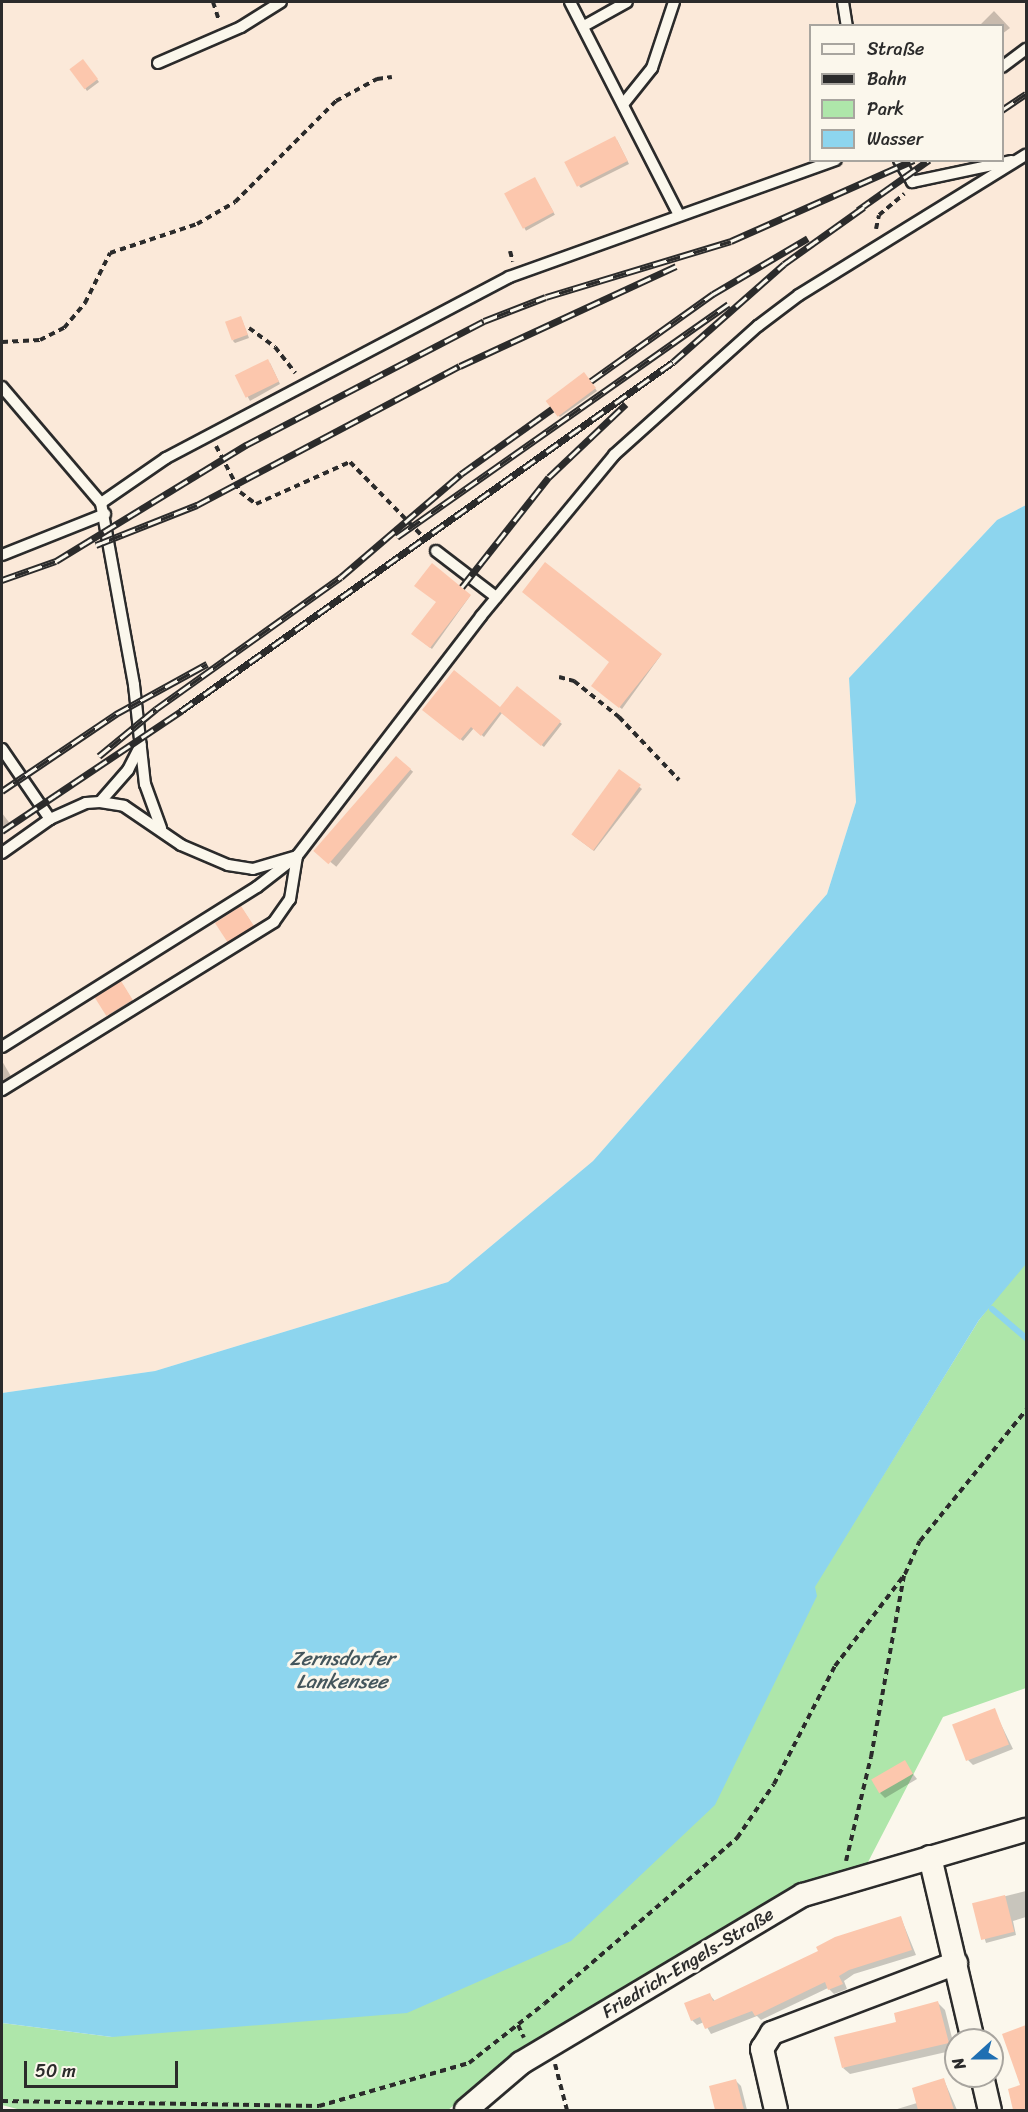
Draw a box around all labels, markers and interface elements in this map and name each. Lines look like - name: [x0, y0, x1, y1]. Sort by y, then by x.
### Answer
- legend: [809, 24, 1004, 162]
- text: Straße: [867, 33, 924, 65]
- text: Bahn: [867, 63, 907, 95]
- text: Park: [867, 93, 904, 125]
- text: Wasser: [867, 123, 923, 155]
- water label: Zernsdorfer Lankensee: [290, 1647, 394, 1694]
- street label: Friedrich-Engels-Straße: [598, 1903, 778, 2023]
- north arrow: [944, 2028, 1004, 2088]
- scale bar: [27, 2049, 182, 2087]
- text: N: [943, 2054, 974, 2074]
- text: 50 m: [35, 2055, 76, 2087]

